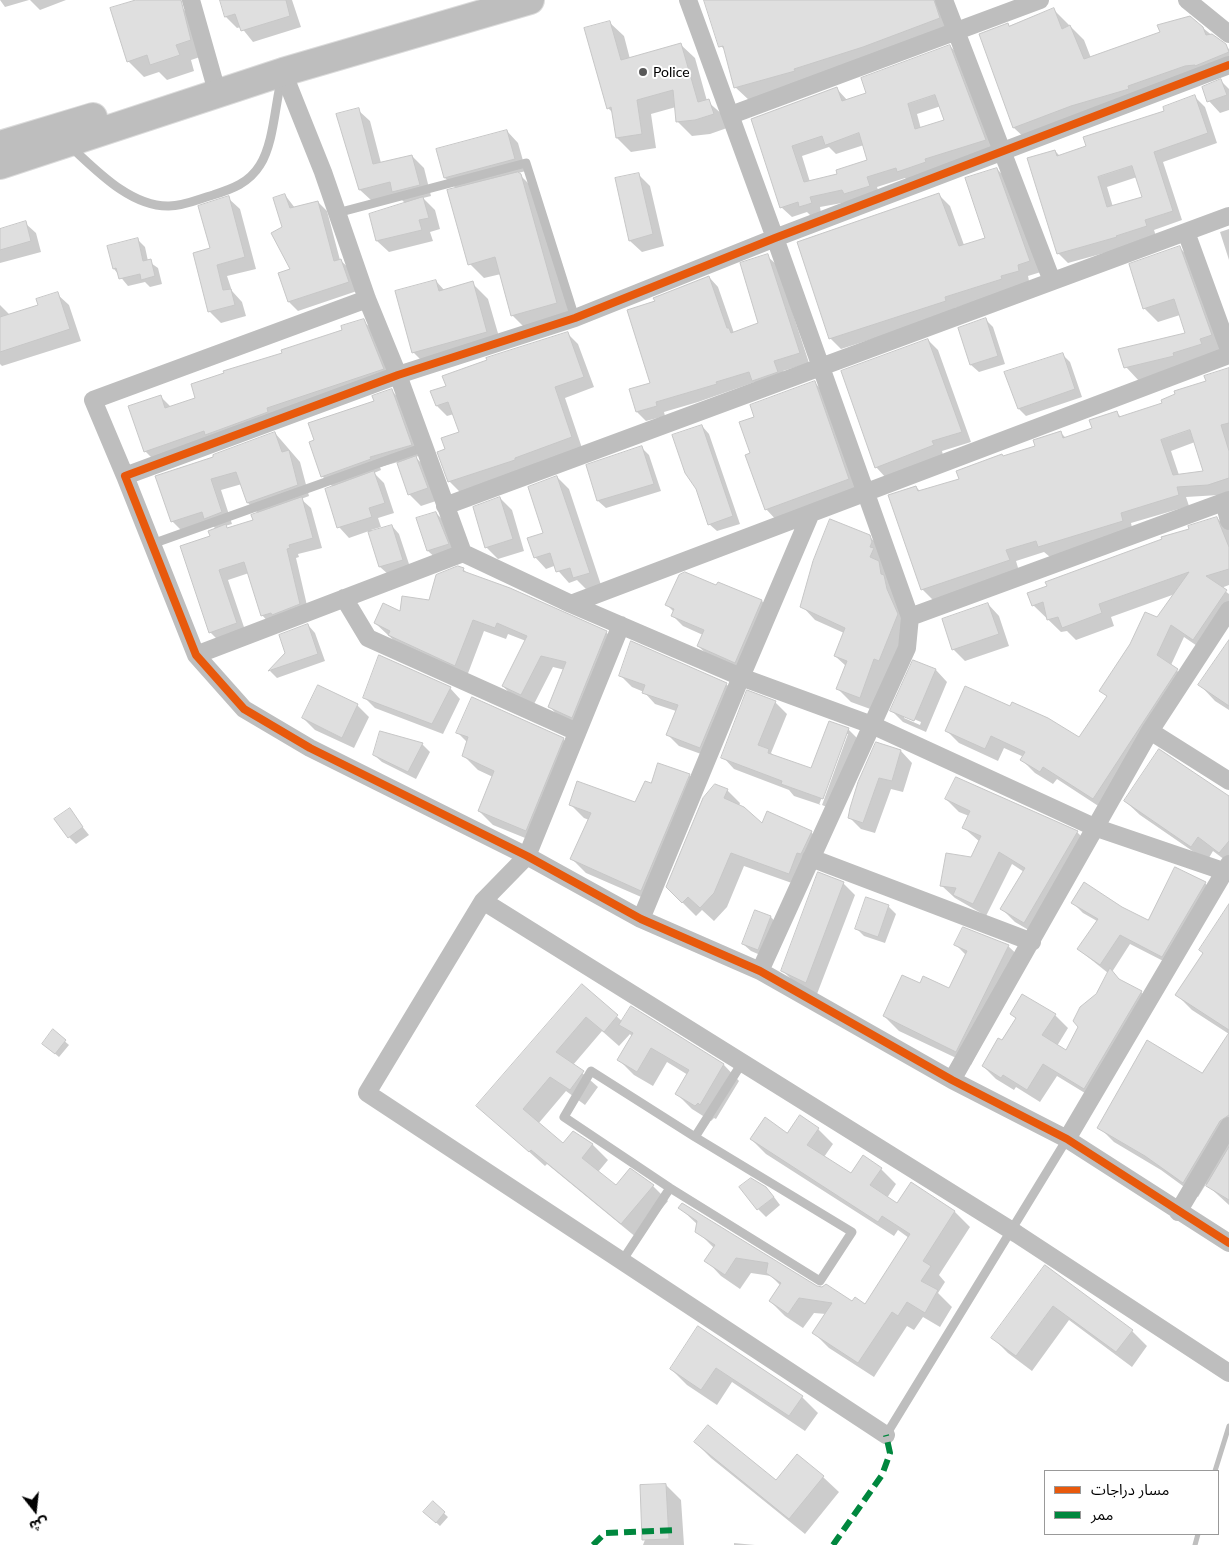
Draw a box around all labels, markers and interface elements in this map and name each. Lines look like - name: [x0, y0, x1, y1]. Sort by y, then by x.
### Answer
- place label: Police: [653, 64, 690, 80]
- marker: Police: [637, 66, 649, 78]
- legend: [1044, 1470, 1219, 1535]
- text: مسار دراجات: [1091, 1480, 1169, 1498]
- north arrow: [10, 1485, 60, 1535]
- text: ممر: [1091, 1505, 1114, 1523]
- text: ش: [28, 1514, 51, 1536]

